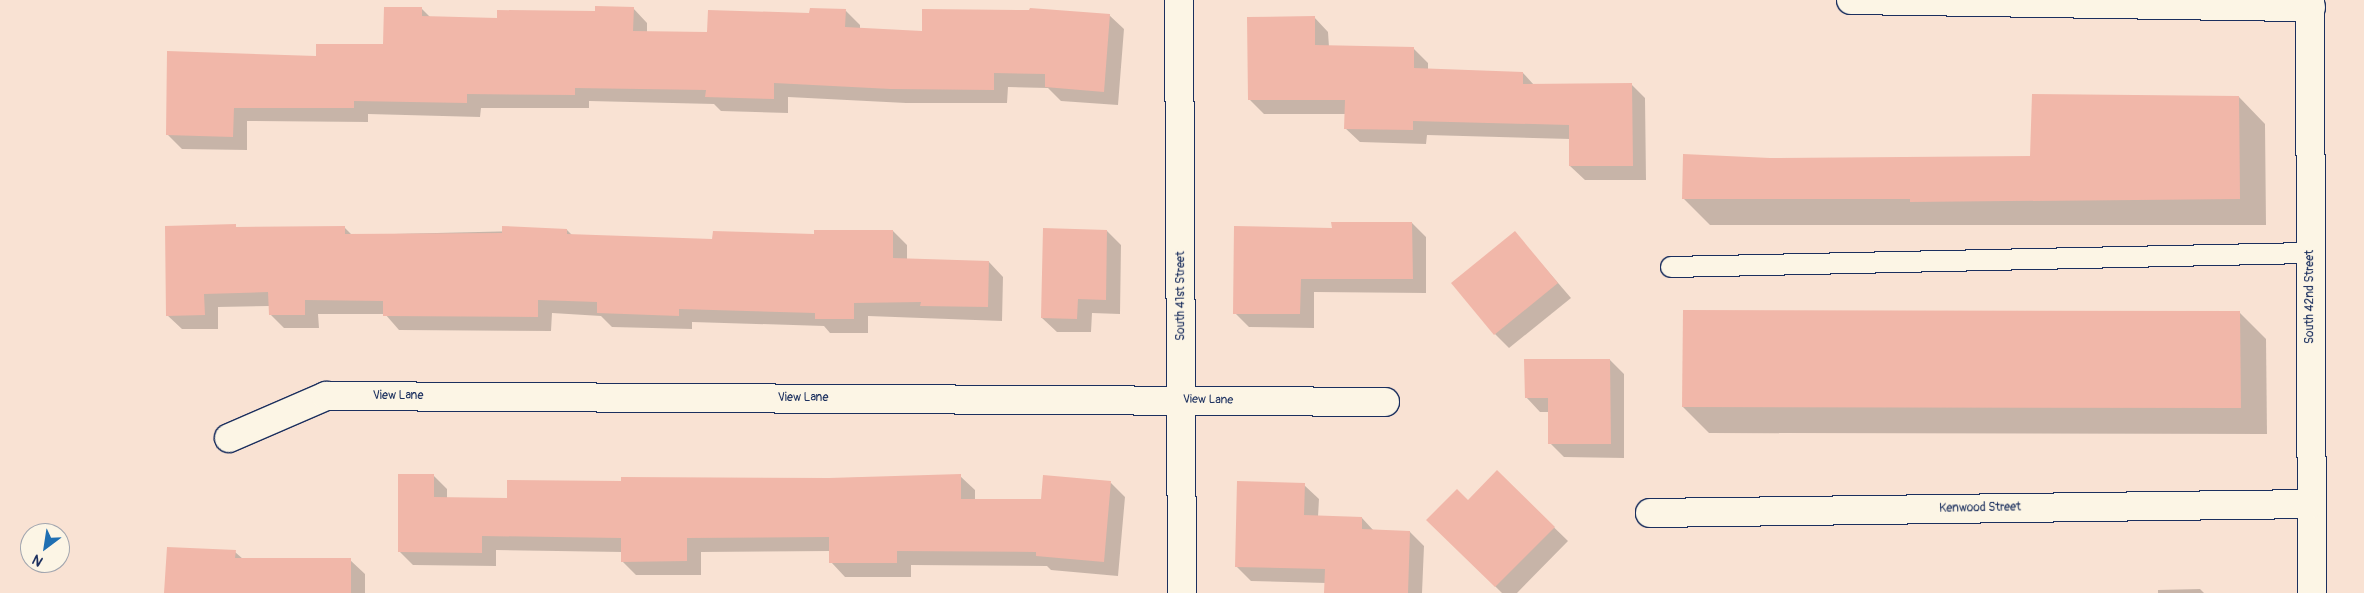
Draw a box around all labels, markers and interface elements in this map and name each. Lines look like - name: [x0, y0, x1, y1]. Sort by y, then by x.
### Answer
- street label: South 42nd Street: [2303, 250, 2317, 344]
- street label: South 41st Street: [1174, 251, 1188, 341]
- street label: View Lane: [373, 389, 423, 403]
- street label: View Lane: [778, 391, 828, 405]
- street label: View Lane: [1183, 392, 1233, 408]
- street label: Kenwood Street: [1939, 500, 2021, 516]
- north arrow: [20, 523, 70, 573]
- text: N: [29, 551, 46, 570]

